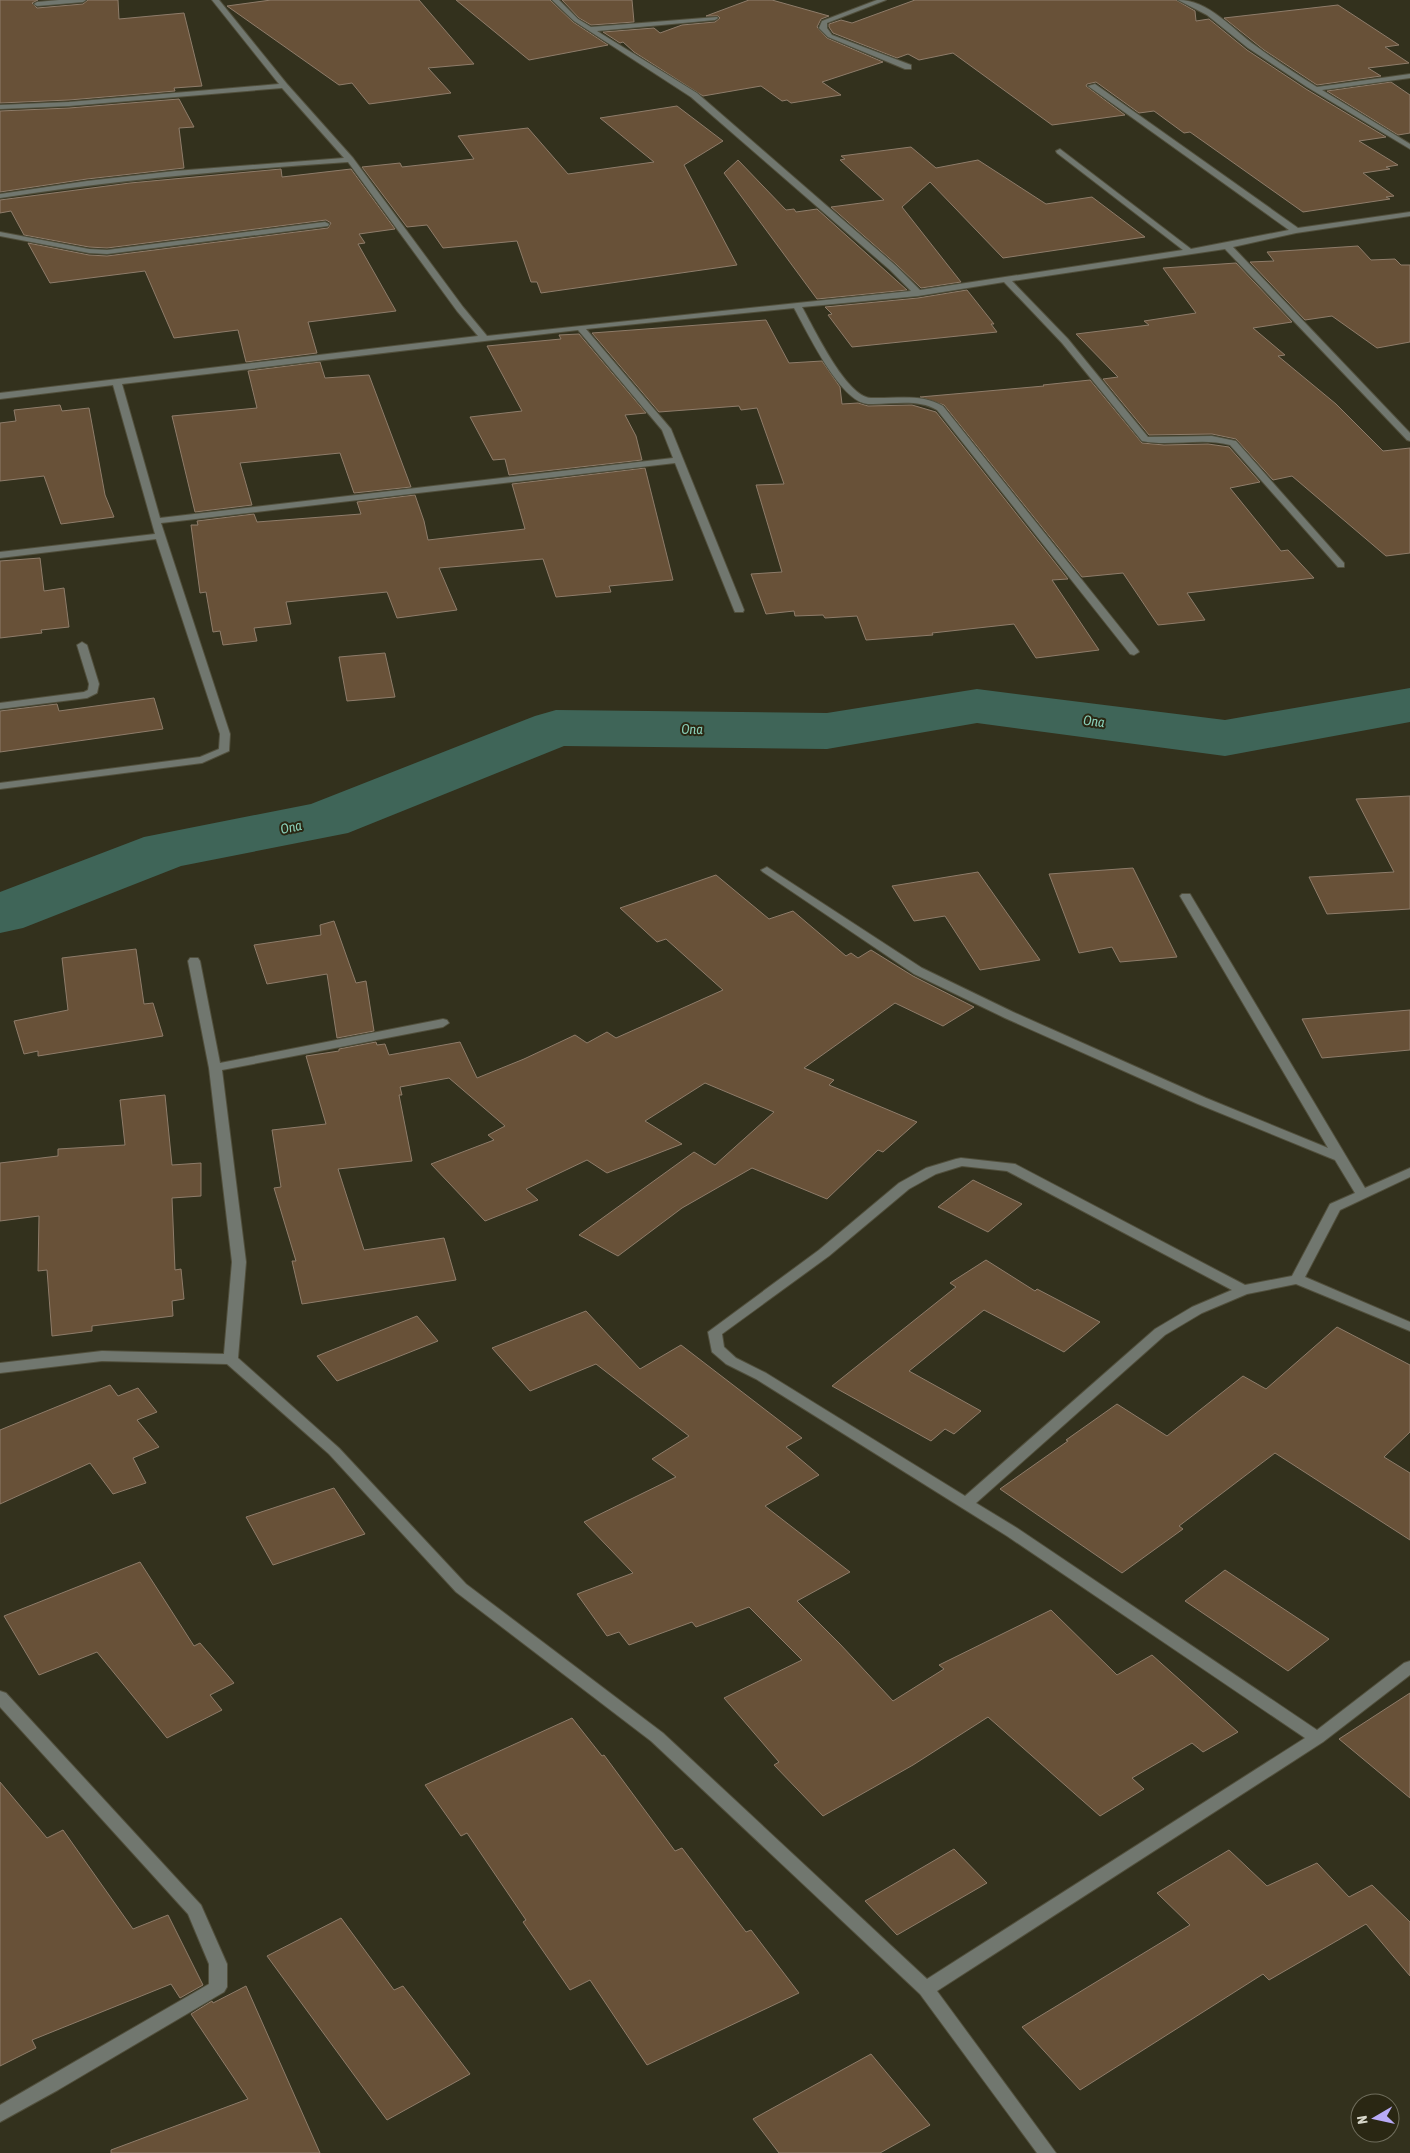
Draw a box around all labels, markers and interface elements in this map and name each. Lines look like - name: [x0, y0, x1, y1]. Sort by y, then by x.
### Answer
- water label: Ona: [1082, 712, 1106, 730]
- water label: Ona: [681, 721, 703, 737]
- water label: Ona: [279, 817, 304, 837]
- north arrow: [1350, 2093, 1400, 2143]
- text: N: [1354, 2115, 1371, 2125]

